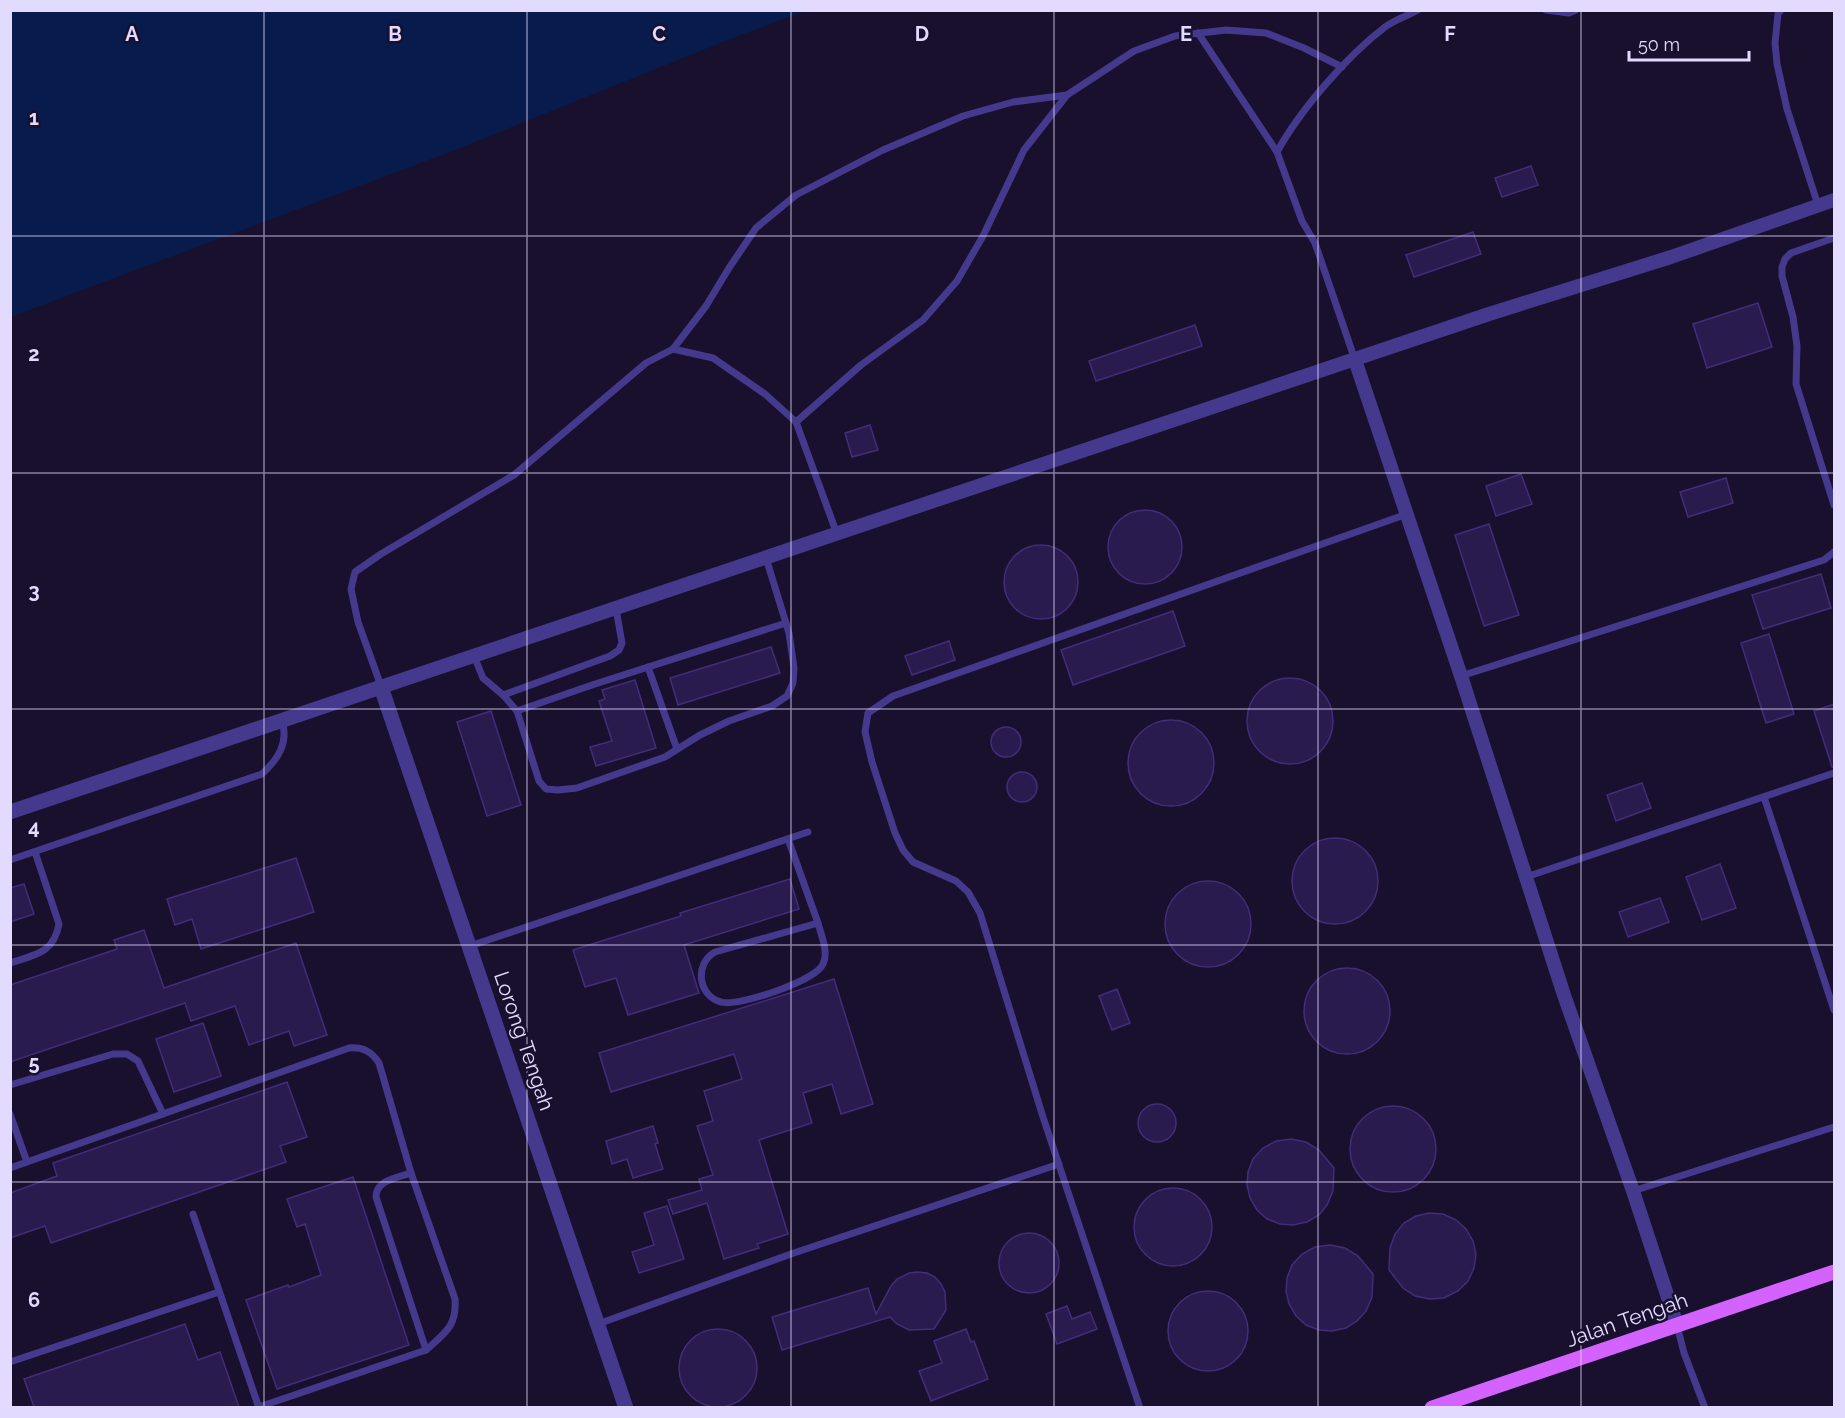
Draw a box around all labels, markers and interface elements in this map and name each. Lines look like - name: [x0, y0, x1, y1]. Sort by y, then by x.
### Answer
- text: A: [125, 22, 139, 46]
- text: B: [388, 22, 402, 46]
- text: C: [652, 22, 666, 46]
- text: D: [915, 22, 929, 46]
- text: E: [1180, 22, 1192, 46]
- text: F: [1444, 22, 1456, 46]
- scale bar: [1629, 24, 1749, 62]
- text: 50 m: [1638, 34, 1680, 55]
- text: 1: [29, 106, 39, 130]
- text: 2: [28, 342, 40, 366]
- text: 3: [28, 579, 40, 603]
- text: 4: [28, 815, 40, 839]
- street label: Lorong Tengah: [489, 968, 560, 1114]
- text: 5: [28, 1051, 40, 1075]
- street label: Jalan Tengah: [1563, 1287, 1691, 1352]
- text: 6: [28, 1288, 40, 1312]

